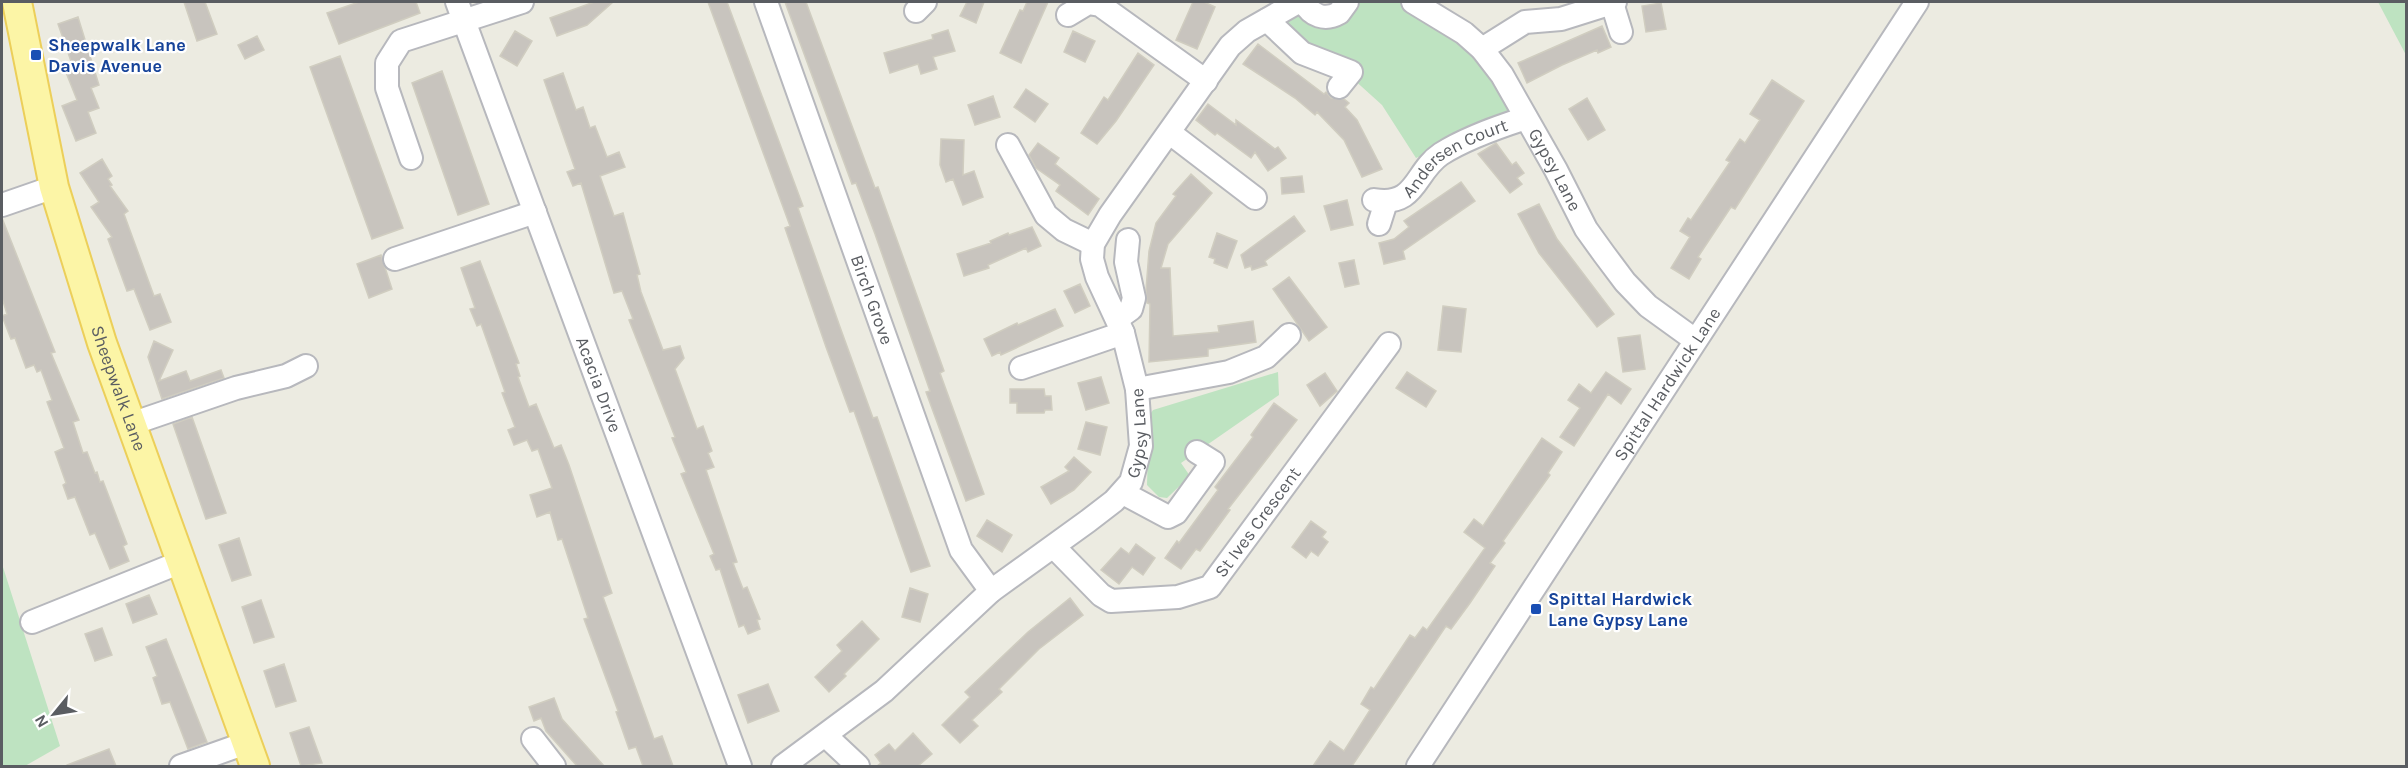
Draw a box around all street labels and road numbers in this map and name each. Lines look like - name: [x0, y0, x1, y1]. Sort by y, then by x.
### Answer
- street label: Andersen Court: [1398, 114, 1511, 203]
- street label: Gypsy Lane: [1524, 124, 1586, 215]
- street label: Birch Grove: [846, 252, 898, 348]
- street label: Spittal Hardwick Lane: [1609, 303, 1726, 465]
- street label: Sheepwalk Lane: [86, 323, 151, 454]
- street label: Acacia Drive: [571, 334, 626, 436]
- street label: Gypsy Lane: [1122, 388, 1152, 481]
- street label: St Ives Crescent: [1210, 463, 1306, 582]

